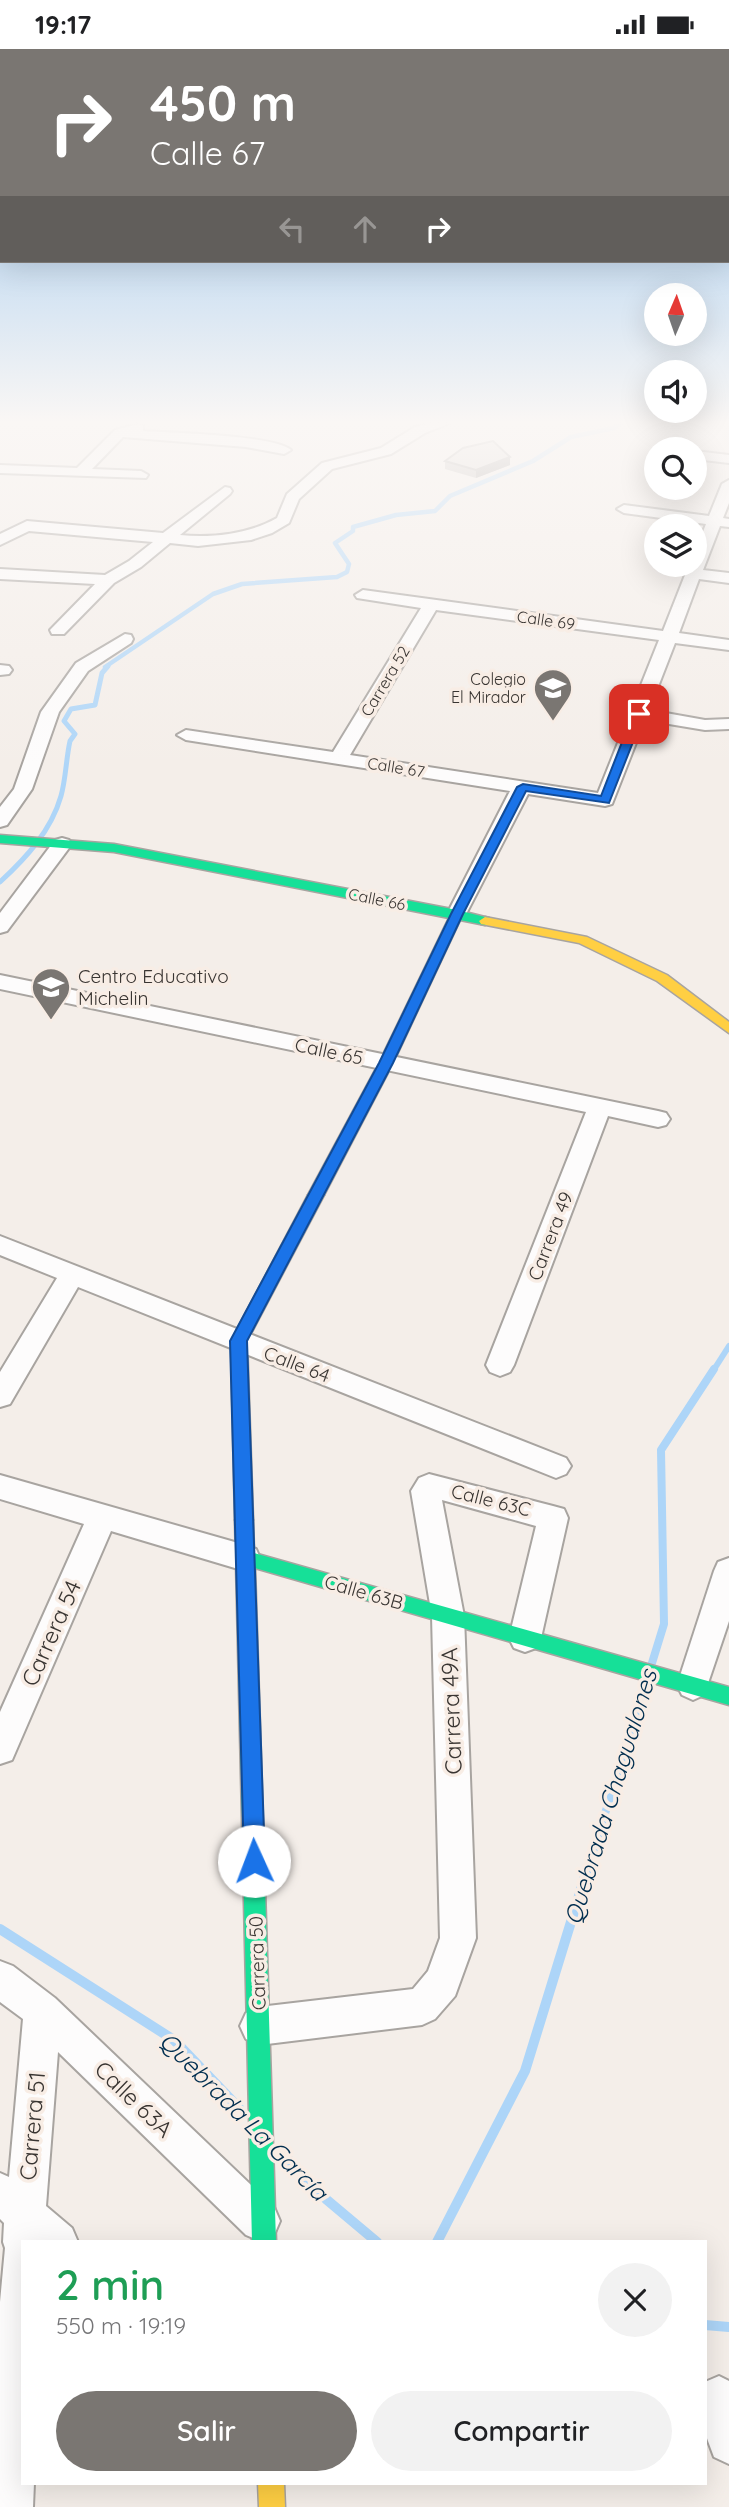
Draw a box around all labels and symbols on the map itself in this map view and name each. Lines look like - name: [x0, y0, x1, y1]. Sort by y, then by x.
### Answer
- north arrow: [644, 283, 707, 347]
- street label: Calle 69: [516, 606, 576, 634]
- street label: Carrera 52: [356, 642, 414, 720]
- school or university icon: Colegio El Mirador: [532, 667, 574, 722]
- place label: Colegio El Mirador: [451, 669, 526, 707]
- pin: [609, 684, 669, 744]
- street label: Calle 67: [366, 753, 426, 781]
- street label: Calle 66: [347, 884, 408, 914]
- place label: Centro Educativo Michelin: [78, 964, 229, 1010]
- school or university icon: Centro Educativo Michelin: [30, 966, 72, 1021]
- street label: Calle 65: [293, 1032, 365, 1070]
- street label: Carrera 49: [522, 1188, 578, 1284]
- street label: Calle 64: [261, 1340, 333, 1388]
- street label: Calle 63C: [449, 1479, 533, 1521]
- street label: Calle 63B: [322, 1569, 406, 1615]
- street label: Carrera 54: [15, 1576, 87, 1690]
- street label: Carrera 49A: [434, 1647, 468, 1775]
- water label: Quebrada Chagualones: [557, 1664, 664, 1928]
- position arrow: [217, 1824, 291, 1898]
- street label: Carrera 50: [243, 1915, 271, 2011]
- water label: Quebrada La García: [154, 2026, 335, 2207]
- street label: Calle 63A: [89, 2055, 179, 2144]
- street label: Carrera 51: [13, 2070, 51, 2182]

